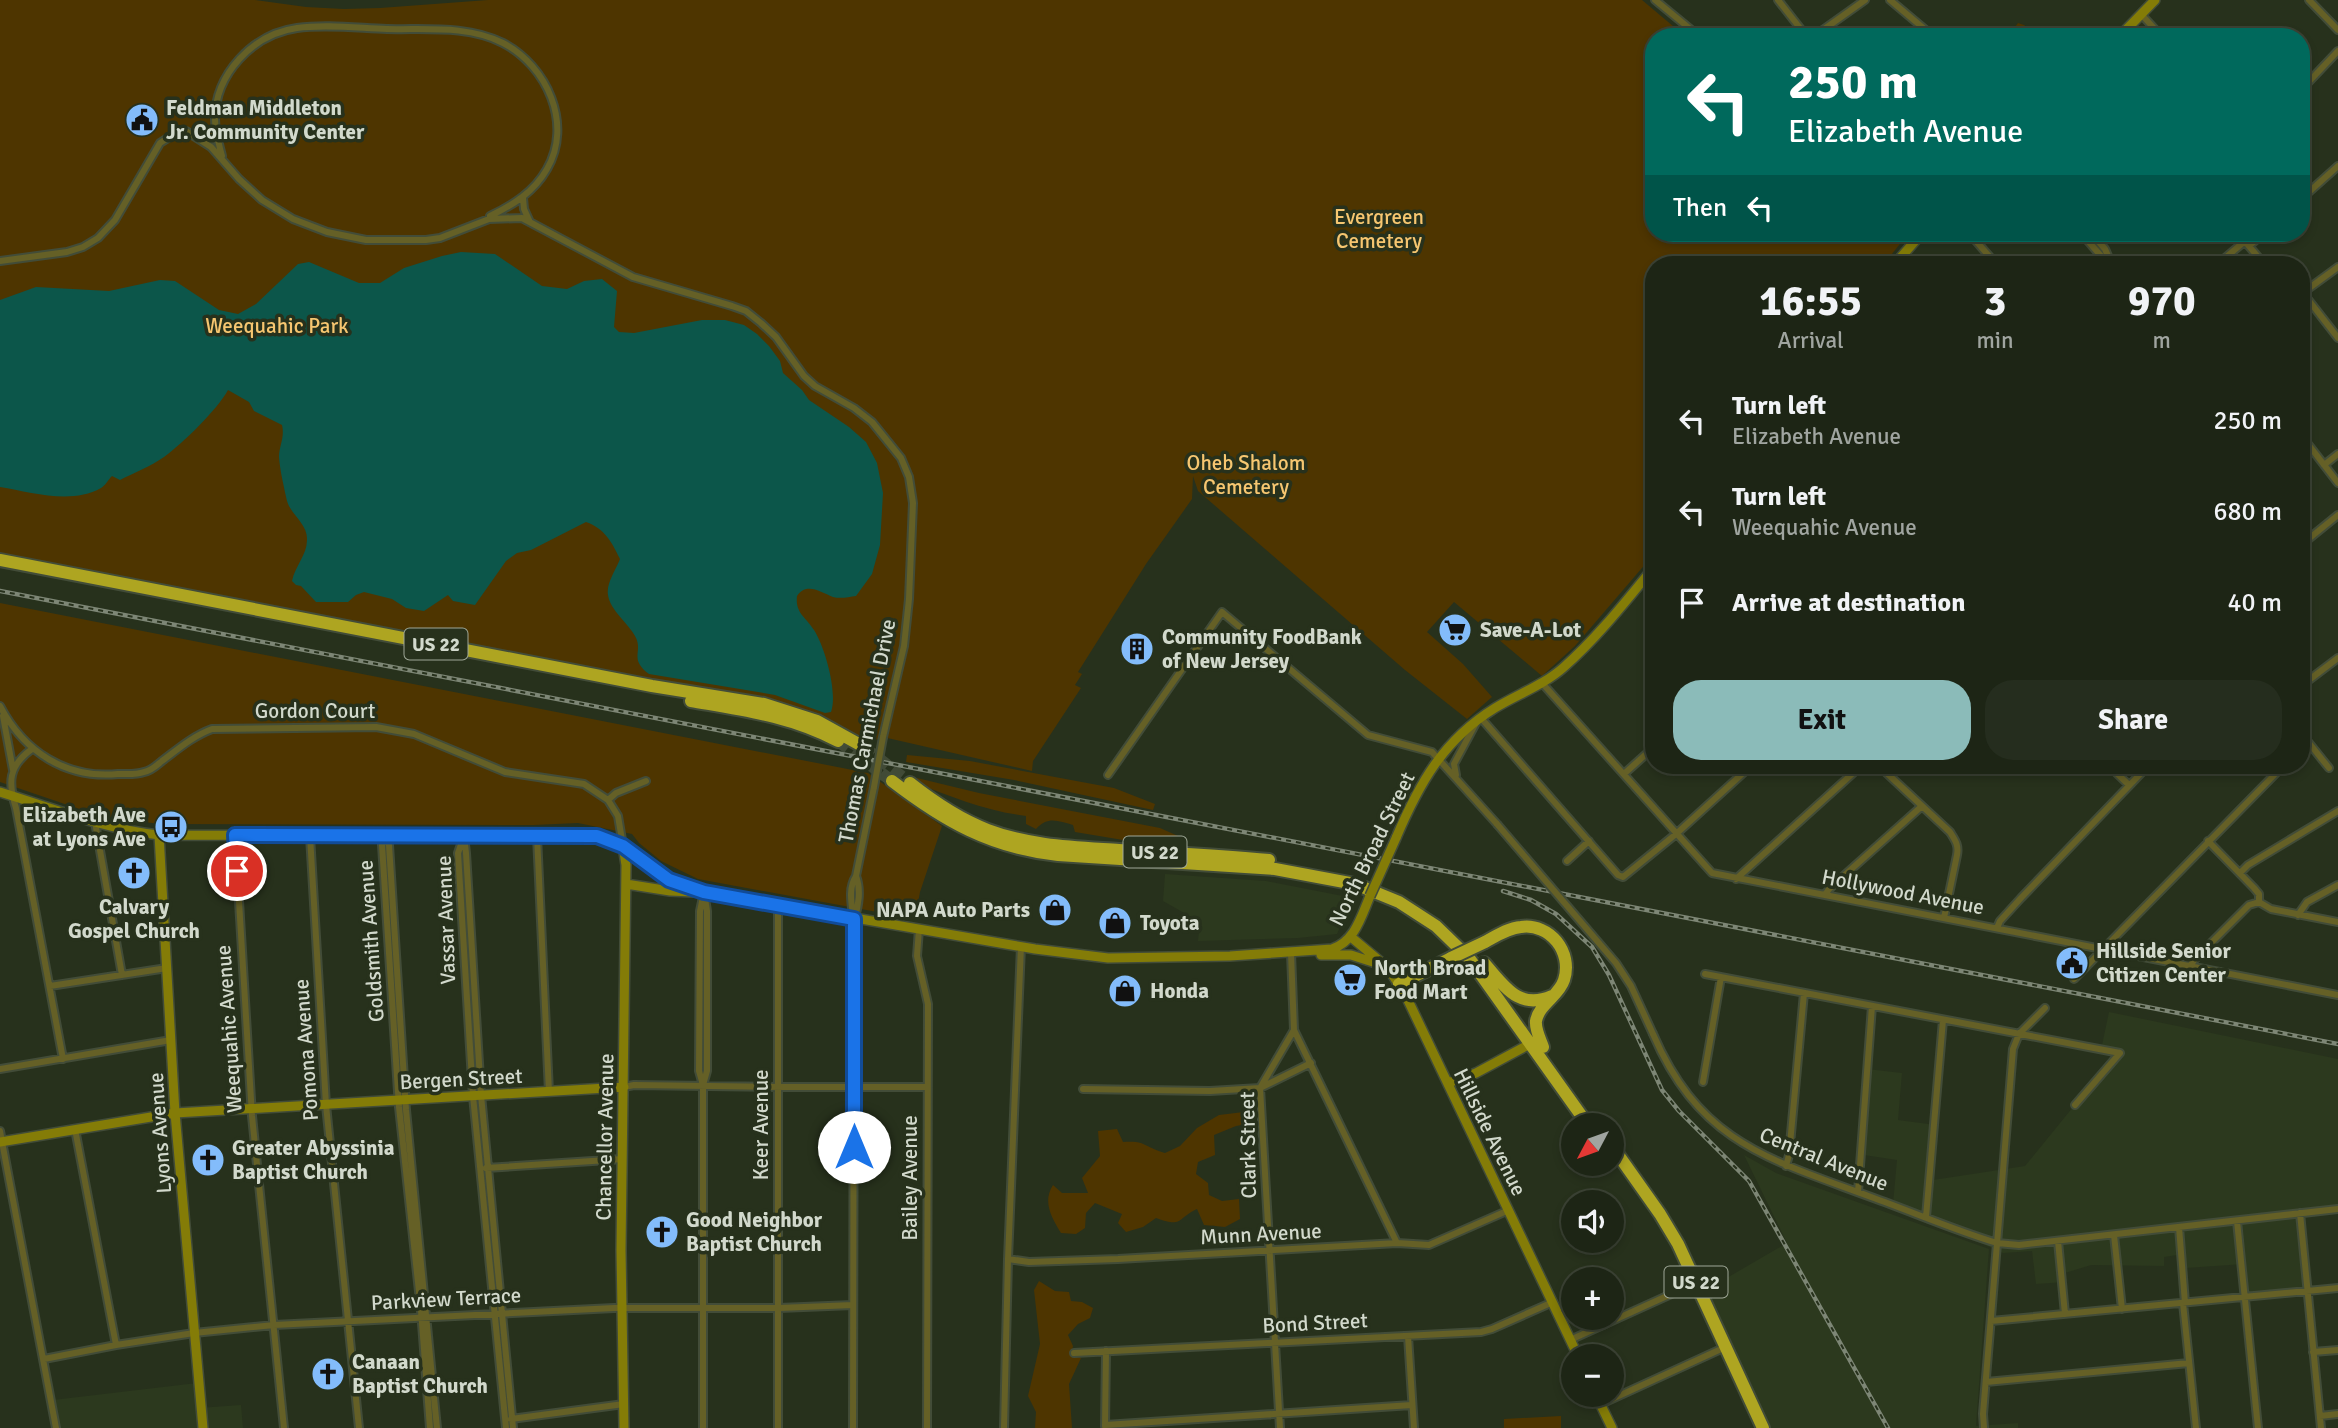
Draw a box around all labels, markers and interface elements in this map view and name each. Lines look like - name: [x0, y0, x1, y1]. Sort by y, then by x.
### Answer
- text: 250 m: [1788, 52, 1918, 112]
- icon: left: [1673, 56, 1764, 147]
- place label: Feldman Middleton Jr. Community Center: [166, 95, 365, 145]
- public building icon: Feldman Middleton Jr. Community Center: [123, 101, 161, 139]
- text: Elizabeth Avenue: [1788, 112, 2023, 151]
- icon: left: [1741, 189, 1779, 227]
- text: Then: [1673, 192, 1727, 224]
- park label: Evergreen Cemetery: [1334, 204, 1424, 254]
- text: 16:55: [1759, 276, 1862, 327]
- text: 3: [1984, 276, 2006, 327]
- text: 970: [2128, 276, 2196, 327]
- park label: Weequahic Park: [205, 313, 349, 339]
- text: Arrival: [1778, 326, 1844, 355]
- text: min: [1976, 326, 2014, 355]
- text: m: [2153, 326, 2171, 355]
- text: Turn left: [1732, 390, 1826, 422]
- icon: left: [1673, 402, 1711, 440]
- text: 250 m: [2213, 405, 2282, 437]
- text: Elizabeth Avenue: [1732, 422, 1901, 451]
- park label: Oheb Shalom Cemetery: [1187, 450, 1305, 500]
- text: Turn left: [1732, 481, 1826, 513]
- icon: left: [1673, 493, 1711, 531]
- text: 680 m: [2213, 496, 2282, 528]
- text: Weequahic Avenue: [1732, 513, 1917, 542]
- icon: arrive: [1673, 584, 1711, 622]
- text: Arrive at destination: [1732, 587, 1965, 619]
- text: 40 m: [2227, 587, 2282, 619]
- supermarket icon: Save-A-Lot: [1436, 611, 1474, 649]
- street label: Thomas Carmichael Drive: [833, 617, 901, 845]
- place label: Save-A-Lot: [1480, 617, 1581, 643]
- place label: Community FoodBank of New Jersey: [1162, 624, 1362, 674]
- road number: US 22: [404, 628, 467, 660]
- building icon: Community FoodBank of New Jersey: [1118, 630, 1156, 668]
- button: Exit: [1673, 680, 1971, 760]
- button: Share: [1985, 680, 2282, 760]
- street label: Gordon Court: [255, 698, 375, 724]
- street label: North Broad Street: [1323, 768, 1421, 930]
- place label: Elizabeth Ave at Lyons Ave: [22, 802, 146, 852]
- bus stop icon: Elizabeth Ave at Lyons Ave: [152, 808, 190, 846]
- road number: US 22: [1124, 836, 1186, 867]
- pin: [207, 841, 267, 901]
- icon: arrive: [218, 852, 256, 890]
- church icon: Calvary Gospel Church: [115, 854, 153, 892]
- street label: Vassar Avenue: [431, 855, 461, 985]
- street label: Goldsmith Avenue: [352, 859, 390, 1023]
- street label: Hollywood Avenue: [1820, 864, 1986, 920]
- shop icon: NAPA Auto Parts: [1036, 891, 1074, 929]
- place label: Calvary Gospel Church: [68, 894, 200, 944]
- place label: NAPA Auto Parts: [876, 897, 1030, 923]
- shop icon: Toyota: [1096, 904, 1134, 942]
- place label: Toyota: [1140, 910, 1200, 936]
- place label: Hillside Senior Citizen Center: [2096, 938, 2231, 988]
- street label: Weequahic Avenue: [210, 944, 248, 1114]
- public building icon: Hillside Senior Citizen Center: [2053, 944, 2091, 982]
- place label: North Broad Food Mart: [1374, 955, 1486, 1005]
- supermarket icon: North Broad Food Mart: [1331, 961, 1369, 999]
- shop icon: Honda: [1106, 972, 1144, 1010]
- street label: Pomona Avenue: [288, 978, 324, 1122]
- place label: Honda: [1150, 978, 1209, 1004]
- street label: Chancellor Avenue: [591, 1053, 619, 1221]
- street label: Bergen Street: [399, 1063, 523, 1095]
- street label: Hillside Avenue: [1448, 1064, 1532, 1200]
- street label: Keer Avenue: [748, 1069, 774, 1181]
- street label: Lyons Avenue: [143, 1072, 177, 1194]
- street label: Clark Street: [1234, 1091, 1262, 1199]
- position arrow: [817, 1110, 891, 1184]
- north arrow: [1561, 1113, 1624, 1176]
- map controls: [1561, 1113, 1624, 1407]
- street label: Bailey Avenue: [897, 1115, 923, 1241]
- street label: Central Avenue: [1756, 1121, 1892, 1197]
- place label: Greater Abyssinia Baptist Church: [232, 1135, 395, 1185]
- church icon: Greater Abyssinia Baptist Church: [189, 1141, 227, 1179]
- button: sound: [1561, 1190, 1624, 1253]
- place label: Good Neighbor Baptist Church: [686, 1207, 823, 1257]
- church icon: Good Neighbor Baptist Church: [643, 1213, 681, 1251]
- street label: Munn Avenue: [1200, 1218, 1322, 1250]
- road number: US 22: [1664, 1266, 1728, 1298]
- button: +: [1561, 1267, 1624, 1330]
- street label: Parkview Terrace: [370, 1282, 522, 1316]
- street label: Bond Street: [1262, 1307, 1368, 1339]
- button: −: [1561, 1344, 1624, 1407]
- place label: Canaan Baptist Church: [352, 1349, 488, 1399]
- church icon: Canaan Baptist Church: [309, 1355, 347, 1393]

